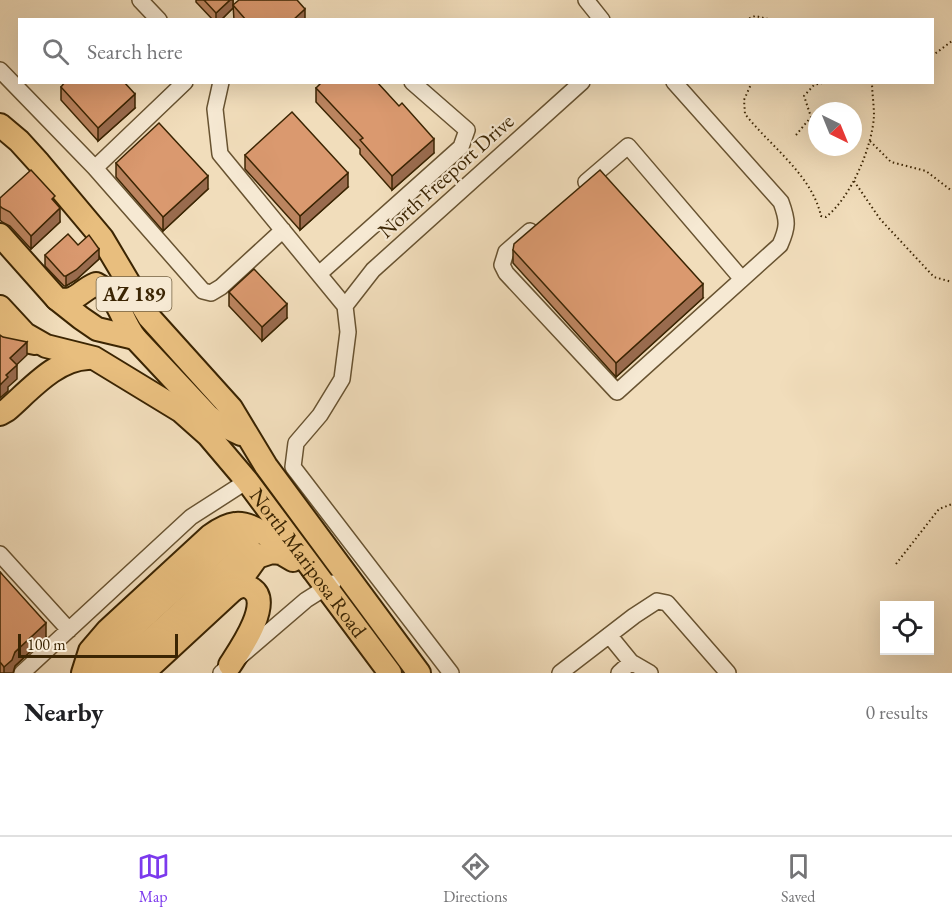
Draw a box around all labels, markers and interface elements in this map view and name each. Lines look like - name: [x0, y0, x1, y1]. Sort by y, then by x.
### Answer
- search box: [18, 18, 934, 84]
- icon: search: [39, 35, 72, 68]
- text: Search here: [87, 37, 182, 66]
- north arrow: [808, 102, 862, 156]
- street label: North Freeport Drive: [372, 108, 519, 244]
- road number: AZ 189: [96, 277, 172, 311]
- street label: North Mariposa Road: [244, 483, 373, 643]
- map controls: [880, 601, 934, 655]
- button: locate: [880, 601, 934, 655]
- scale bar: [18, 631, 178, 658]
- text: 100 m: [27, 634, 66, 655]
- text: Nearby: [24, 695, 104, 729]
- text: 0 results: [865, 699, 928, 725]
- tab: Map: [137, 850, 170, 907]
- tab: Directions: [443, 850, 508, 907]
- tab: Saved: [781, 850, 815, 907]

